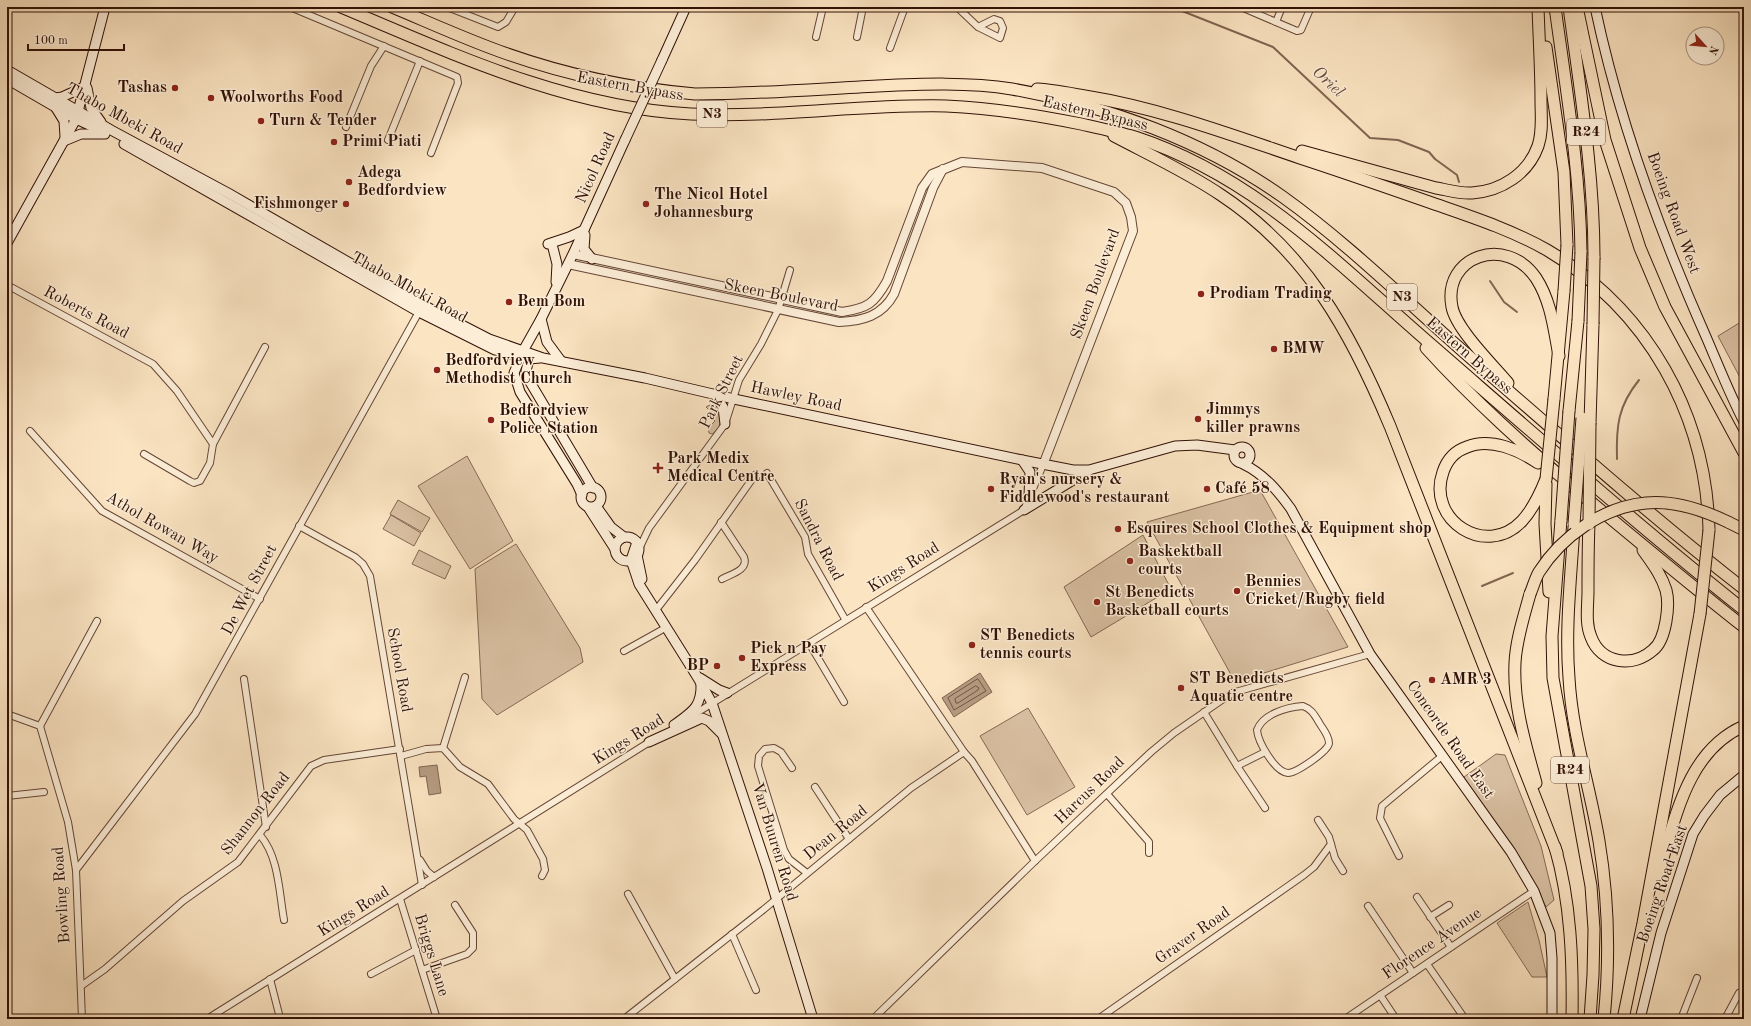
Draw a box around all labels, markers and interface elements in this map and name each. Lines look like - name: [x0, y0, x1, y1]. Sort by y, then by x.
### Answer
- scale bar: [28, 26, 124, 52]
- north arrow: [1685, 26, 1725, 66]
- text: 100 m: [34, 35, 68, 47]
- text: N: [1705, 44, 1719, 57]
- water label: Oriel: [1309, 63, 1347, 101]
- street label: Eastern Bypass: [575, 70, 685, 104]
- street label: Thabo Mbeki Road: [63, 80, 185, 158]
- place label: Tashas: [117, 80, 167, 96]
- marker: Tashas: [170, 83, 180, 93]
- place label: Woolworths Food: [219, 90, 344, 106]
- marker: Woolworths Food: [206, 93, 216, 103]
- street label: Eastern Bypass: [1041, 94, 1150, 134]
- road number: N3: [697, 101, 727, 127]
- place label: Turn & Tender: [269, 113, 377, 129]
- marker: Turn & Tender: [256, 116, 266, 126]
- road number: R24: [1567, 119, 1605, 145]
- street label: Nicol Road: [573, 130, 619, 206]
- place label: Primi Piati: [342, 134, 422, 150]
- marker: Primi Piati: [329, 137, 339, 147]
- street label: Boeing Road West: [1644, 150, 1703, 276]
- place label: Adega Bedfordview: [357, 165, 448, 199]
- marker: Adega Bedfordview: [344, 177, 354, 187]
- place label: The Nicol Hotel Johannesburg: [654, 187, 768, 221]
- place label: Fishmonger: [254, 196, 338, 212]
- marker: Fishmonger: [341, 199, 351, 209]
- marker: The Nicol Hotel Johannesburg: [641, 199, 651, 209]
- street label: Skeen Boulevard: [1069, 227, 1123, 341]
- street label: Thabo Mbeki Road: [348, 249, 470, 327]
- street label: Skeen Boulevard: [723, 277, 839, 315]
- street label: Roberts Road: [41, 284, 131, 342]
- road number: N3: [1387, 284, 1417, 310]
- place label: Prodiam Trading: [1209, 286, 1332, 302]
- marker: Prodiam Trading: [1196, 289, 1206, 299]
- place label: Bem Bom: [517, 294, 586, 310]
- marker: Bem Bom: [504, 297, 514, 307]
- street label: Eastern Bypass: [1423, 314, 1515, 398]
- place label: BMW: [1282, 341, 1325, 357]
- marker: BMW: [1269, 344, 1279, 354]
- street label: Park Street: [697, 352, 747, 431]
- place label: Bedfordview Methodist Church: [445, 353, 572, 387]
- marker: Bedfordview Methodist Church: [432, 365, 442, 375]
- street label: Hawley Road: [749, 380, 843, 414]
- place label: Jimmys killer prawns: [1206, 402, 1300, 436]
- place label: Bedfordview Police Station: [499, 403, 598, 437]
- marker: Jimmys killer prawns: [1193, 414, 1203, 424]
- marker: Bedfordview Police Station: [486, 415, 496, 425]
- place label: Park Medix Medical Centre: [667, 451, 775, 485]
- marker: Park Medix Medical Centre: [652, 462, 664, 474]
- place label: Ryan's nursery & Fiddlewood's restaurant: [999, 472, 1170, 506]
- place label: Café 58: [1215, 481, 1270, 497]
- marker: Ryan's nursery & Fiddlewood's restaurant: [986, 484, 996, 494]
- marker: Café 58: [1202, 484, 1212, 494]
- street label: Athol Rowan Way: [103, 489, 222, 567]
- street label: Sandra Road: [791, 497, 845, 583]
- place label: Esquires School Clothes & Equipment shop: [1126, 521, 1432, 537]
- marker: Esquires School Clothes & Equipment shop: [1113, 524, 1123, 534]
- street label: Kings Road: [866, 540, 942, 596]
- street label: De Wet Street: [220, 542, 281, 638]
- place label: Baskektball courts: [1138, 544, 1222, 578]
- marker: Baskektball courts: [1125, 556, 1135, 566]
- place label: Bennies Cricket/Rugby field: [1245, 574, 1385, 608]
- place label: St Benedicts Basketball courts: [1105, 585, 1229, 619]
- marker: Bennies Cricket/Rugby field: [1232, 586, 1242, 596]
- marker: St Benedicts Basketball courts: [1092, 597, 1102, 607]
- street label: School Road: [384, 626, 414, 714]
- place label: ST Benedicts tennis courts: [980, 628, 1075, 662]
- marker: ST Benedicts tennis courts: [967, 640, 977, 650]
- place label: Pick n Pay Express: [750, 641, 827, 675]
- marker: Pick n Pay Express: [737, 653, 747, 663]
- place label: BP: [686, 658, 709, 674]
- marker: BP: [712, 661, 722, 671]
- place label: ST Benedicts Aquatic centre: [1189, 671, 1293, 705]
- place label: AMR 3: [1440, 672, 1492, 688]
- marker: AMR 3: [1427, 675, 1437, 685]
- street label: Concorde Road East: [1403, 678, 1497, 802]
- marker: ST Benedicts Aquatic centre: [1176, 683, 1186, 693]
- street label: Kings Road: [591, 712, 667, 768]
- street label: Harcus Road: [1052, 754, 1128, 828]
- road number: R24: [1551, 757, 1589, 783]
- street label: Shannon Road: [219, 769, 293, 859]
- street label: Van Buuren Road: [748, 781, 800, 903]
- street label: Dean Road: [801, 803, 871, 863]
- street label: Boeing Road East: [1635, 822, 1691, 945]
- street label: Bowling Road: [51, 846, 73, 944]
- street label: Kings Road: [316, 884, 392, 940]
- street label: Graver Road: [1153, 904, 1233, 968]
- street label: Florence Avenue: [1380, 905, 1484, 983]
- street label: Briggs Lane: [411, 912, 451, 998]

